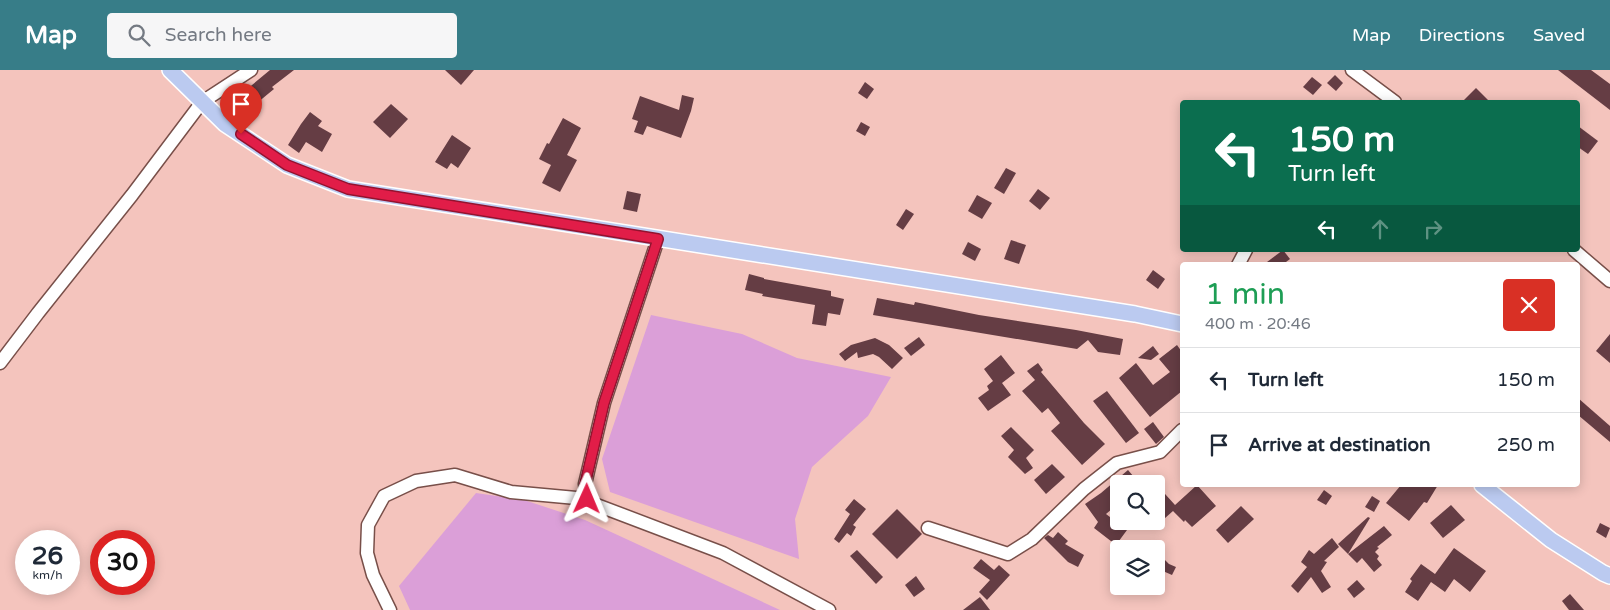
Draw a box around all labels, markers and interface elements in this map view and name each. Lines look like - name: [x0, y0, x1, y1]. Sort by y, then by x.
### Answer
- search box: [107, 13, 457, 58]
- text: Map: [25, 21, 77, 50]
- icon: search: [125, 21, 153, 49]
- text: Search here: [165, 24, 272, 46]
- text: Map: [1352, 24, 1391, 46]
- text: Directions: [1419, 24, 1505, 46]
- text: Saved: [1533, 24, 1585, 46]
- pin: [220, 83, 262, 134]
- icon: arrive: [227, 90, 255, 118]
- text: 150 m: [1288, 119, 1395, 161]
- icon: left: [1205, 120, 1270, 185]
- text: Turn left: [1288, 161, 1376, 187]
- icon: left: [1313, 215, 1341, 243]
- icon: ahead: [1366, 215, 1394, 243]
- icon: right: [1419, 215, 1447, 243]
- text: 1 min: [1205, 276, 1285, 313]
- button: close: [1503, 279, 1555, 331]
- text: 400 m · 20:46: [1205, 314, 1311, 334]
- icon: left: [1205, 366, 1233, 394]
- text: Turn left: [1248, 369, 1324, 391]
- text: 150 m: [1497, 369, 1555, 391]
- icon: arrive: [1205, 431, 1233, 459]
- text: Arrive at destination: [1248, 434, 1431, 456]
- text: 250 m: [1497, 434, 1555, 456]
- position arrow: [560, 472, 612, 524]
- map controls: [1110, 475, 1165, 595]
- button: search: [1110, 475, 1165, 530]
- speed limit sign: 30: [90, 530, 155, 595]
- button: layers: [1110, 540, 1165, 595]
- text: 26: [32, 541, 63, 571]
- text: km/h: [32, 568, 63, 582]

